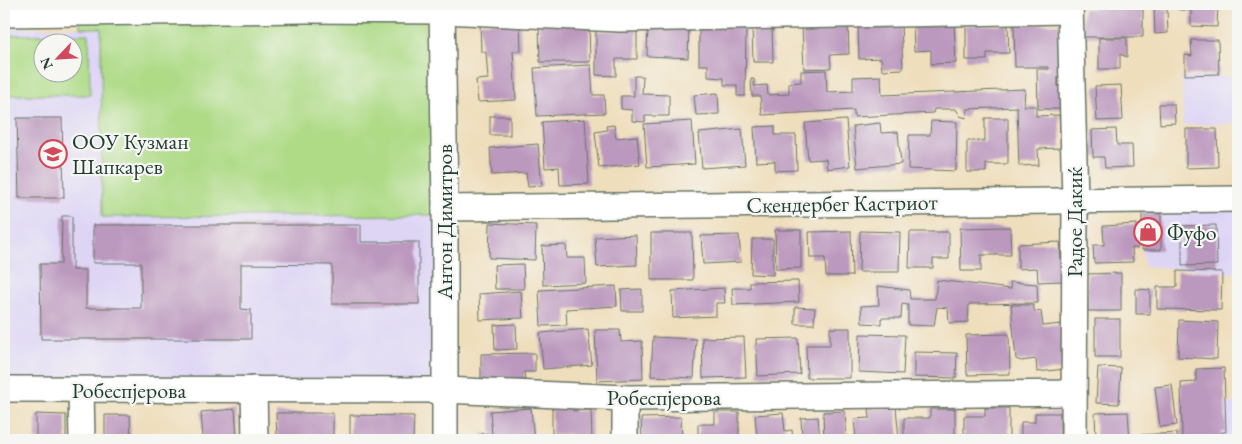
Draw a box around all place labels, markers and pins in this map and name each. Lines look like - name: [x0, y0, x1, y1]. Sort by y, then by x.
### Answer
- place label: ООУ Кузман Шапкарев: [72, 127, 189, 181]
- school or university icon: ООУ Кузман Шапкарев: [38, 139, 68, 169]
- shop icon: Фуфо: [1133, 217, 1163, 247]
- place label: Фуфо: [1167, 218, 1217, 247]

